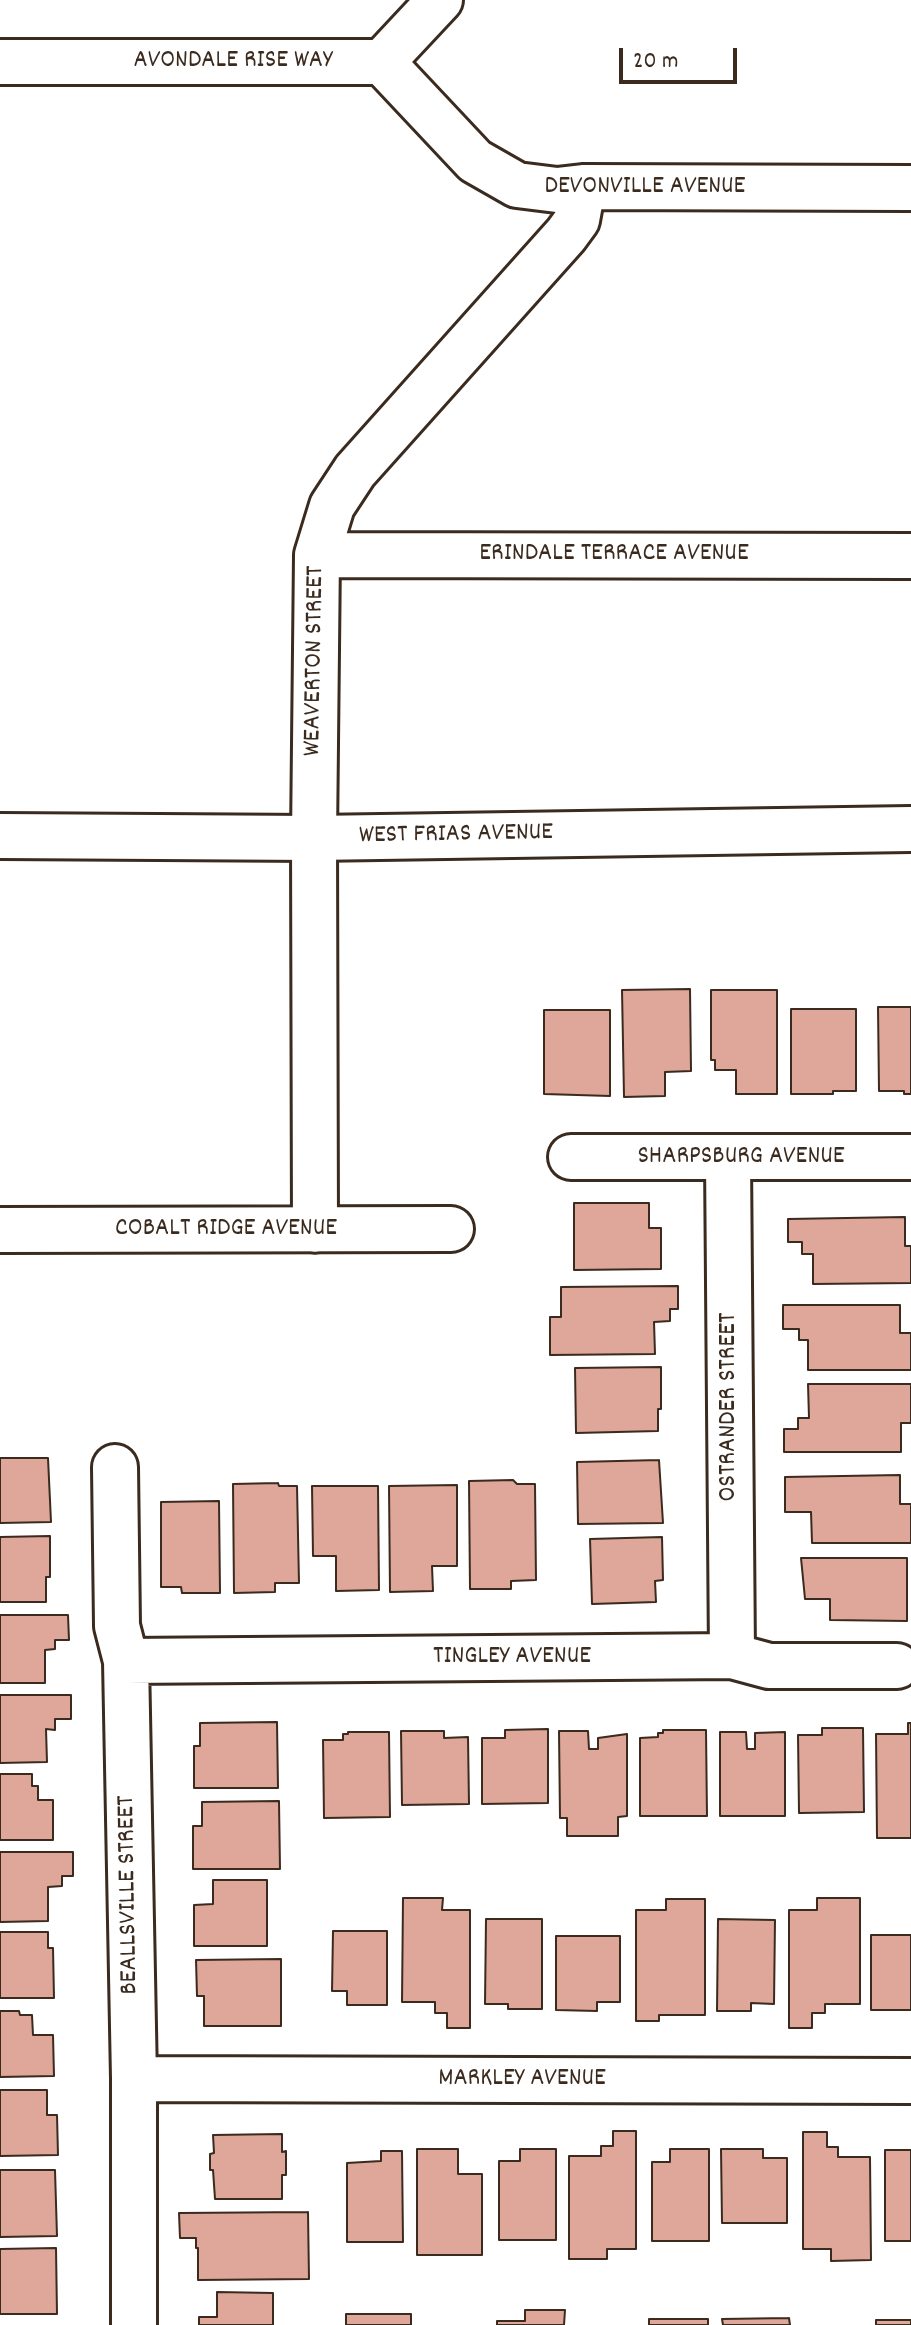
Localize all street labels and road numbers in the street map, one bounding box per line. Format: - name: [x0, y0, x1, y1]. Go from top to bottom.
- street label: AVONDALE RISE WAY: [133, 46, 333, 78]
- street label: DEVONVILLE AVENUE: [545, 172, 745, 204]
- street label: ERINDALE TERRACE AVENUE: [479, 539, 749, 571]
- street label: WEAVERTON STREET: [299, 565, 333, 757]
- street label: WEST FRIAS AVENUE: [359, 819, 553, 853]
- street label: SHARPSBURG AVENUE: [637, 1142, 845, 1174]
- street label: COBALT RIDGE AVENUE: [115, 1214, 337, 1246]
- street label: OSTRANDER STREET: [714, 1313, 746, 1501]
- street label: TINGLEY AVENUE: [433, 1642, 591, 1674]
- street label: BEALLSVILLE STREET: [113, 1795, 147, 1995]
- street label: MARKLEY AVENUE: [438, 2064, 606, 2096]

